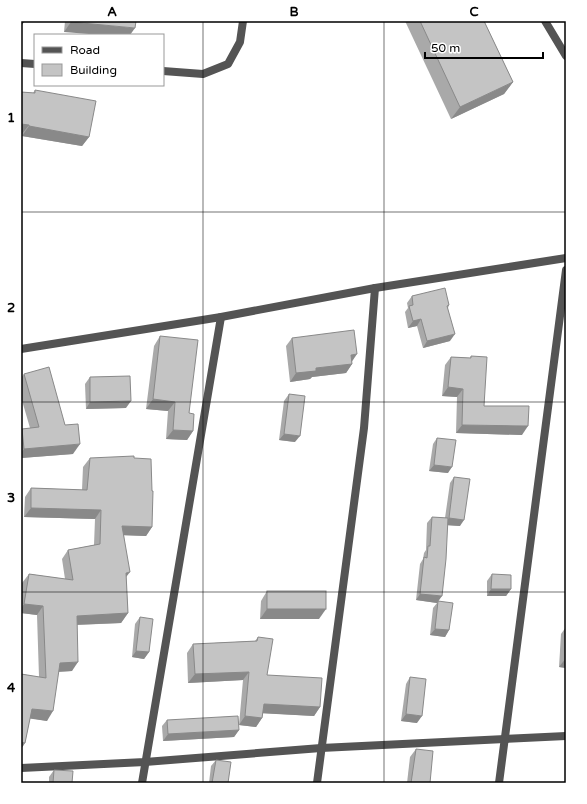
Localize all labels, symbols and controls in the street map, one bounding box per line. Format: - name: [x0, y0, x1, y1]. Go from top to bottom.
- text: A: [107, 4, 117, 20]
- text: B: [289, 4, 299, 20]
- text: C: [469, 4, 479, 20]
- legend: [34, 34, 164, 86]
- scale bar: [425, 34, 543, 60]
- text: 50 m: [431, 41, 460, 55]
- text: Road: [70, 43, 100, 57]
- text: Building: [70, 63, 117, 77]
- text: 1: [7, 110, 15, 126]
- text: 2: [7, 300, 15, 316]
- text: 3: [7, 490, 15, 506]
- text: 4: [7, 680, 16, 696]

